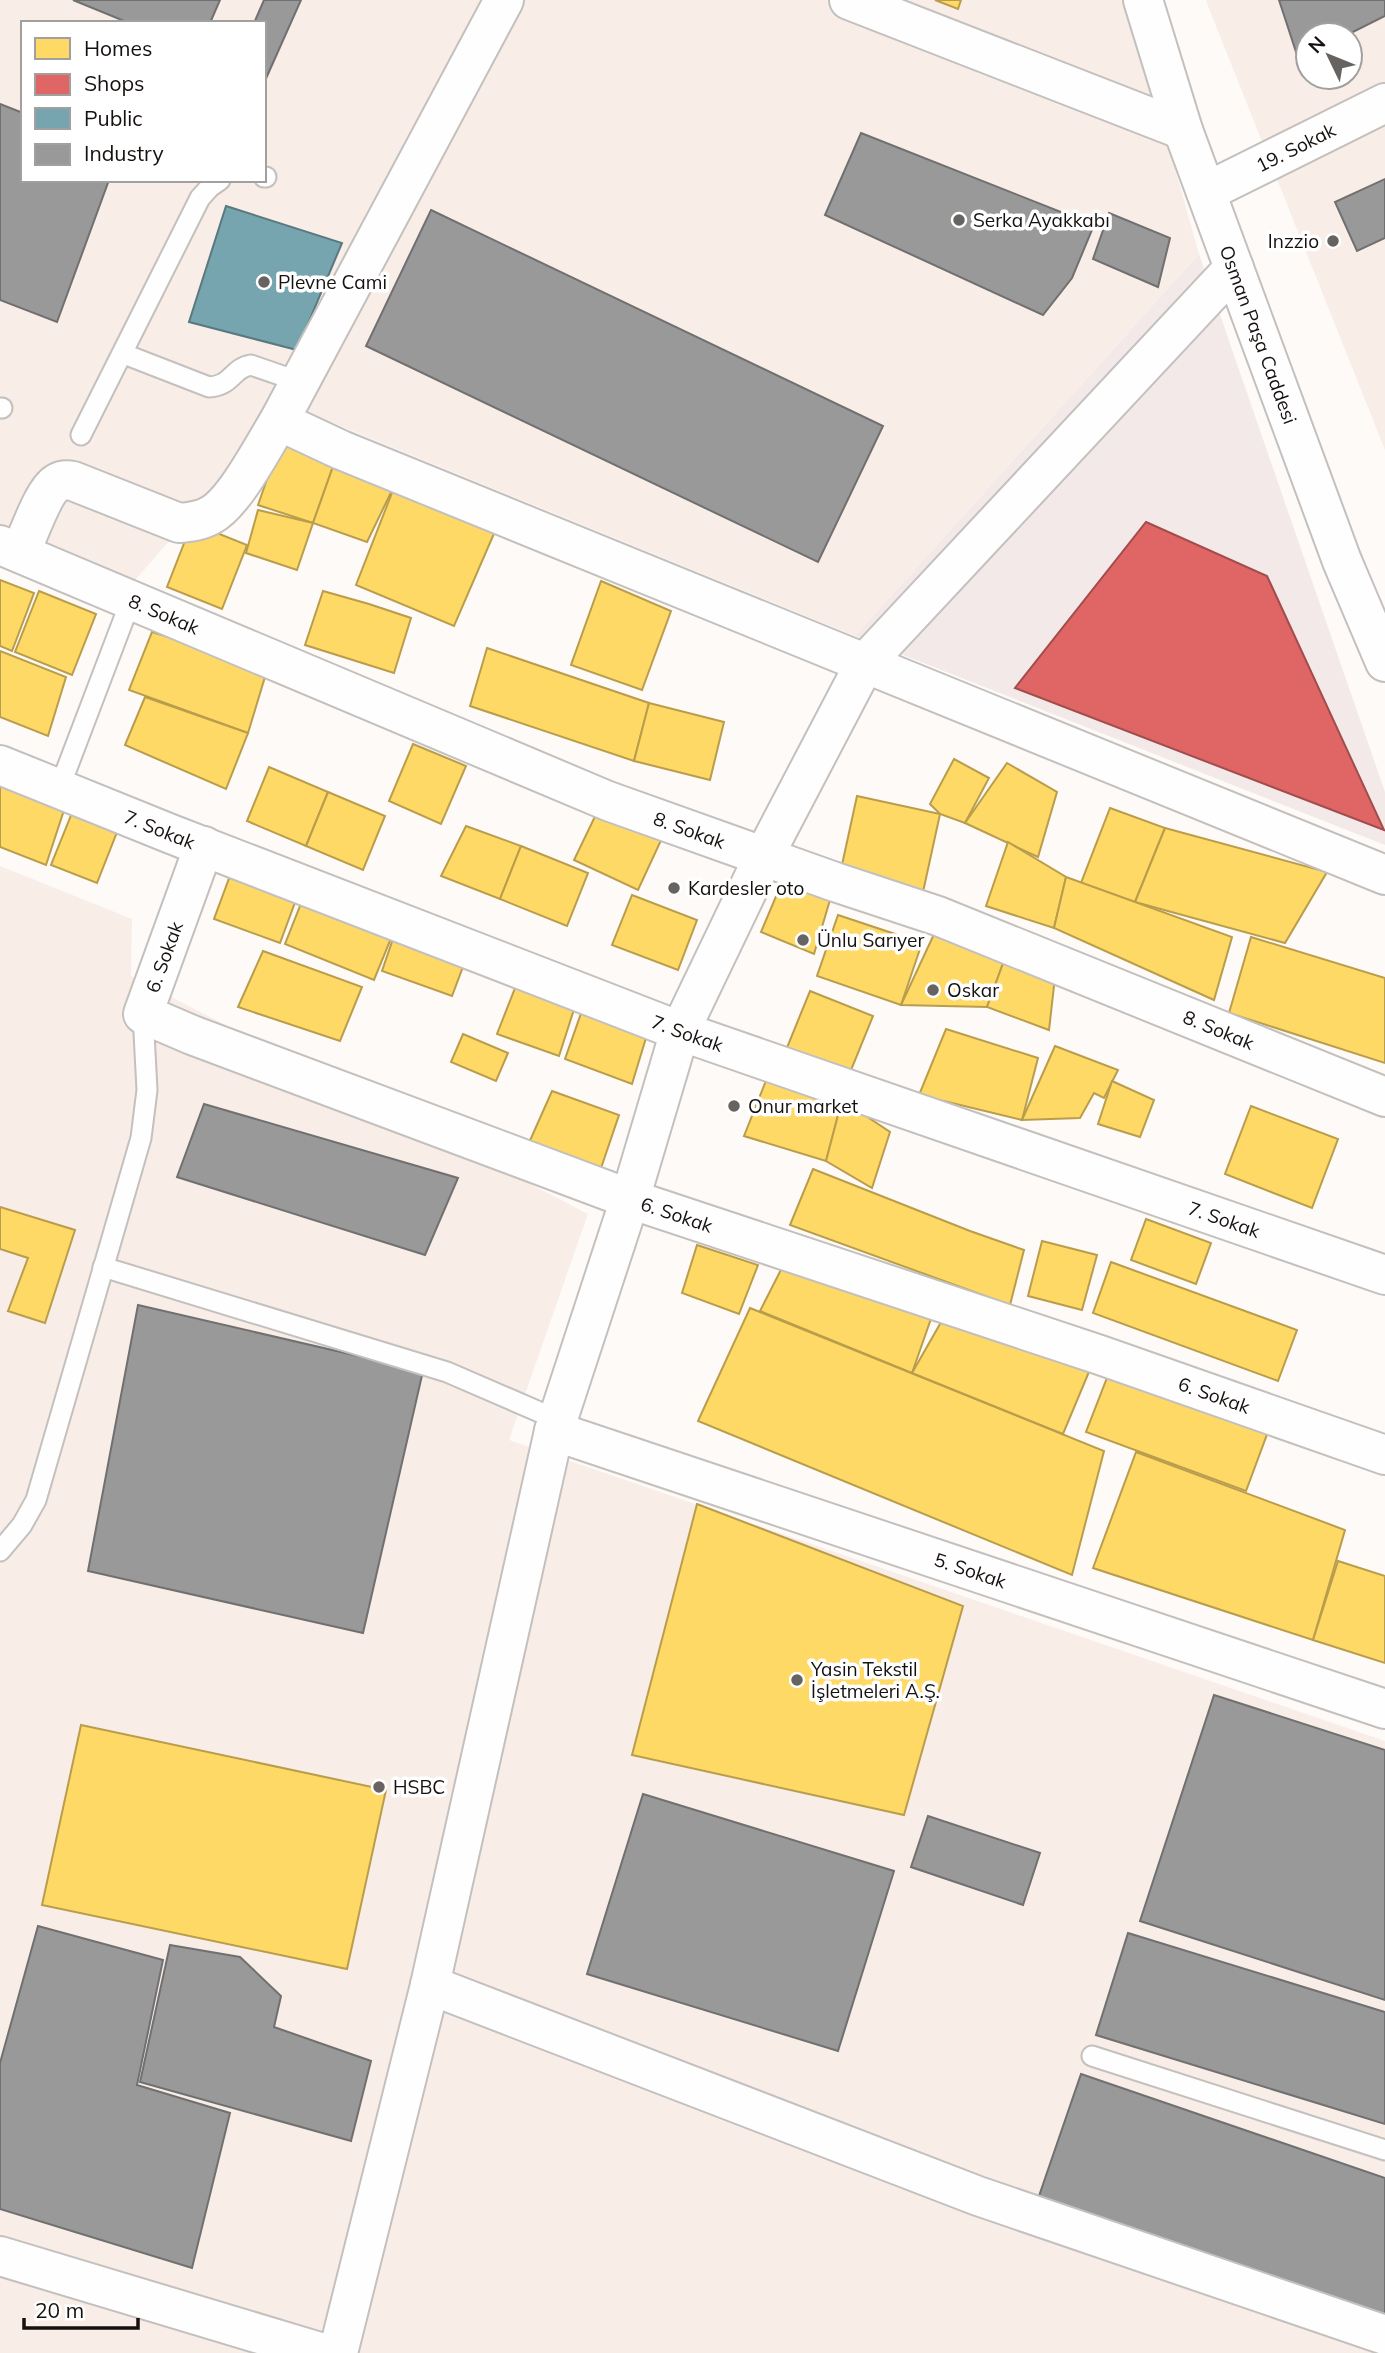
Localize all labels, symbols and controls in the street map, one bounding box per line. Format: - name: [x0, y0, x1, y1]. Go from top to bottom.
- legend: [21, 21, 266, 182]
- north arrow: [1294, 21, 1364, 91]
- text: N: [1303, 31, 1330, 58]
- text: Homes: [84, 35, 152, 61]
- text: Shops: [84, 70, 144, 96]
- text: Public: [84, 105, 143, 131]
- street label: 19. Sokak: [1252, 118, 1339, 177]
- text: Industry: [84, 140, 164, 166]
- place label: Serka Ayakkabı: [973, 208, 1110, 232]
- marker: Serka Ayakkabı: [951, 212, 967, 228]
- place label: Inzzio: [1268, 229, 1319, 253]
- marker: Inzzio: [1325, 233, 1341, 249]
- street label: Osman Paşa Caddesi: [1215, 242, 1302, 427]
- place label: Plevne Cami: [278, 270, 387, 294]
- marker: Plevne Cami: [256, 274, 272, 290]
- street label: 8. Sokak: [125, 589, 203, 640]
- street label: 7. Sokak: [121, 804, 199, 854]
- street label: 8. Sokak: [650, 806, 729, 854]
- place label: Kardesler oto: [688, 876, 804, 900]
- marker: Kardesler oto: [666, 880, 682, 896]
- street label: 6. Sokak: [140, 918, 188, 996]
- place label: Ünlu Sarıyer: [817, 928, 924, 952]
- marker: Ünlu Sarıyer: [795, 932, 811, 948]
- place label: Oskar: [947, 978, 999, 1002]
- marker: Oskar: [925, 982, 941, 998]
- street label: 8. Sokak: [1180, 1005, 1258, 1055]
- street label: 7. Sokak: [648, 1009, 727, 1057]
- place label: Onur market: [748, 1094, 858, 1118]
- marker: Onur market: [726, 1098, 742, 1114]
- street label: 6. Sokak: [638, 1191, 716, 1238]
- street label: 7. Sokak: [1185, 1196, 1263, 1243]
- street label: 6. Sokak: [1175, 1371, 1253, 1419]
- street label: 5. Sokak: [931, 1547, 1010, 1594]
- place label: Yasin Tekstil İşletmeleri A.Ş.: [810, 1657, 940, 1703]
- marker: Yasin Tekstil İşletmeleri A.Ş.: [789, 1672, 805, 1688]
- place label: HSBC: [393, 1775, 445, 1799]
- marker: HSBC: [371, 1779, 387, 1795]
- scale bar: [24, 2286, 138, 2330]
- text: 20 m: [35, 2297, 84, 2323]

